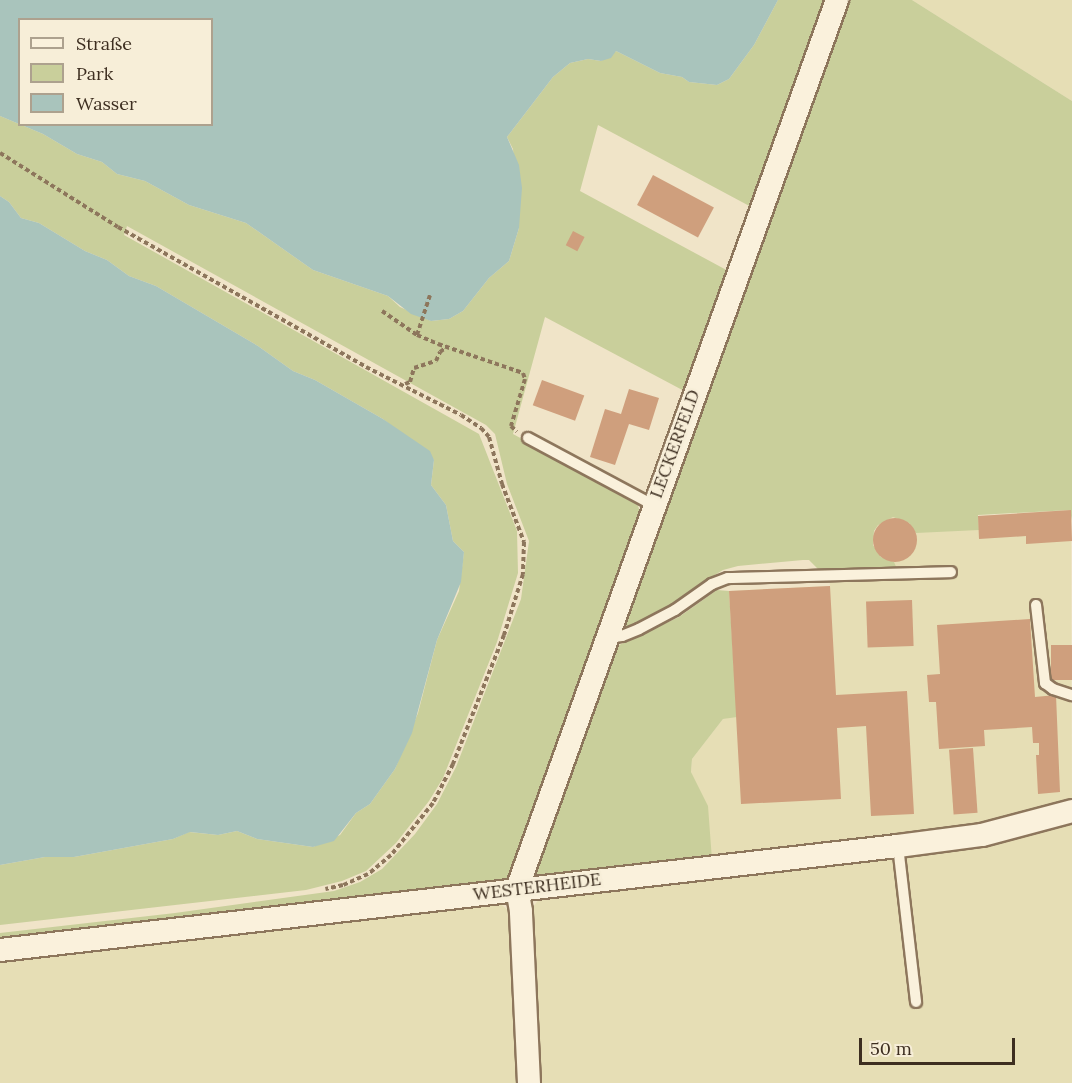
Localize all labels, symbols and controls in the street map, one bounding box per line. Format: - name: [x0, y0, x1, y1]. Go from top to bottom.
- legend: [18, 18, 213, 126]
- text: Straße: [76, 32, 132, 55]
- text: Park: [76, 62, 113, 85]
- text: Wasser: [76, 92, 137, 115]
- street label: LECKERFELD: [645, 387, 705, 501]
- street label: WESTERHEIDE: [472, 868, 602, 906]
- scale bar: [862, 1026, 1018, 1064]
- text: 50 m: [870, 1037, 912, 1060]

